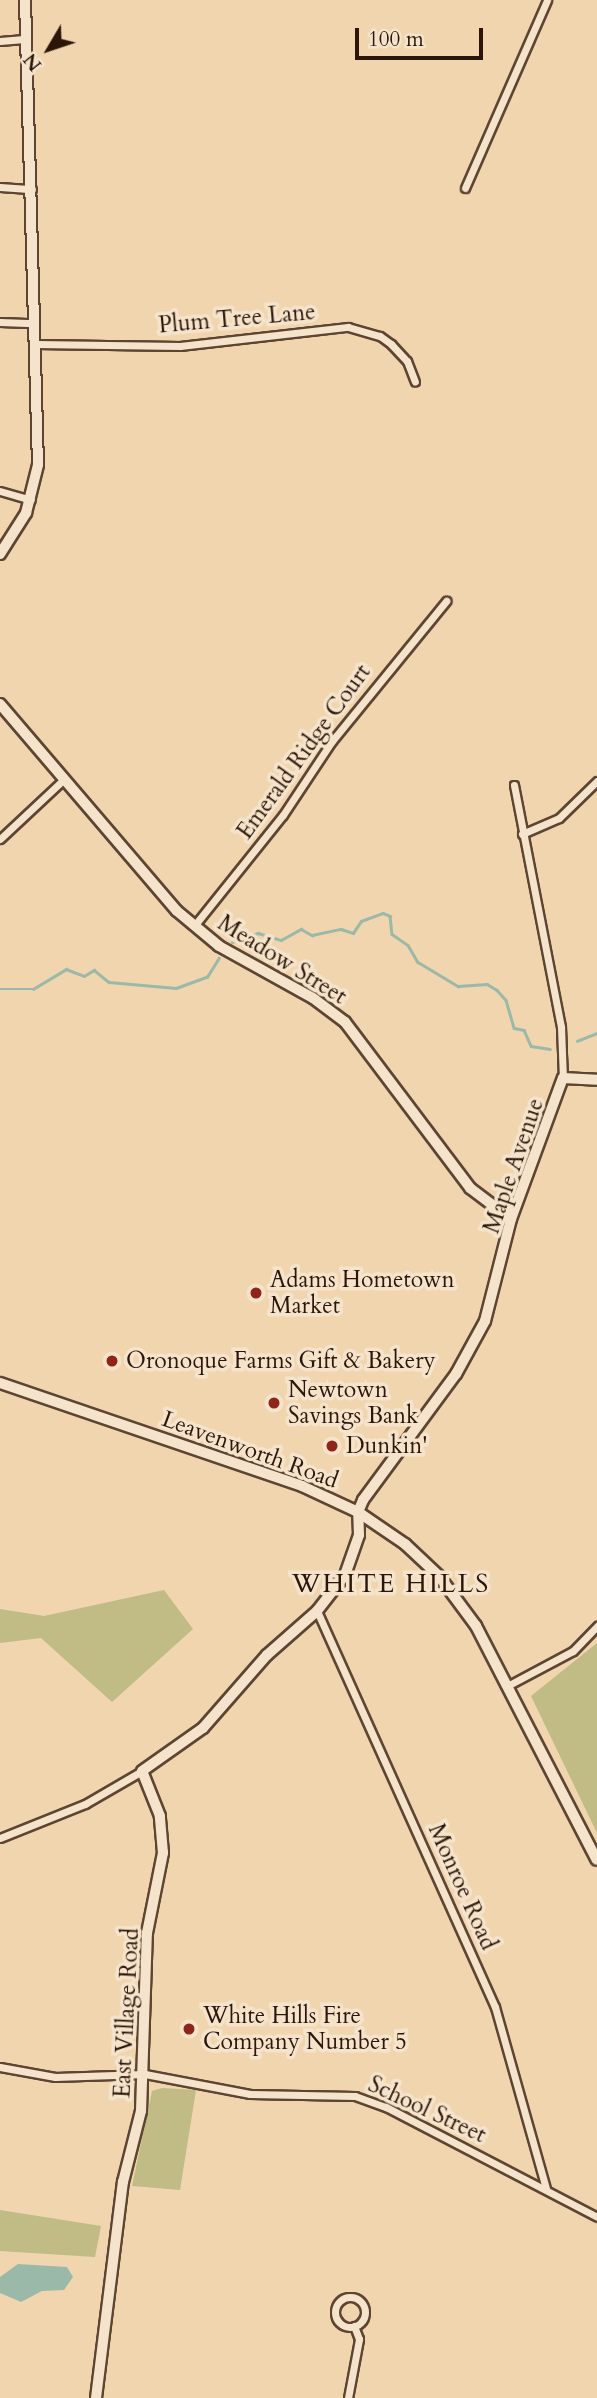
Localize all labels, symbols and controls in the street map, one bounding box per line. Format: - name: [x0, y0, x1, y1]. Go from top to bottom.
- north arrow: [14, 14, 84, 84]
- scale bar: [359, 14, 487, 58]
- text: 100 m: [368, 25, 424, 54]
- text: N: [17, 48, 48, 77]
- street label: Plum Tree Lane: [157, 298, 317, 340]
- street label: Emerald Ridge Court: [231, 659, 377, 845]
- street label: Meadow Street: [212, 909, 352, 1011]
- street label: Maple Avenue: [478, 1095, 550, 1237]
- place label: Adams Hometown Market: [270, 1266, 455, 1320]
- marker: Adams Hometown Market: [248, 1285, 264, 1301]
- place label: Oronoque Farms Gift & Bakery: [126, 1347, 436, 1375]
- marker: Oronoque Farms Gift & Bakery: [104, 1353, 120, 1369]
- place label: Newtown Savings Bank: [288, 1376, 418, 1430]
- marker: Newtown Savings Bank: [266, 1395, 282, 1411]
- street label: Leavenworth Road: [158, 1405, 342, 1495]
- place label: Dunkin': [346, 1432, 427, 1460]
- marker: Dunkin': [324, 1438, 340, 1454]
- district label: WHITE HILLS: [293, 1568, 489, 1600]
- street label: Monroe Road: [422, 1820, 502, 1954]
- street label: East Village Road: [109, 1927, 145, 2099]
- place label: White Hills Fire Company Number 5: [203, 2002, 407, 2056]
- marker: White Hills Fire Company Number 5: [181, 2021, 197, 2037]
- street label: School Street: [364, 2071, 490, 2149]

